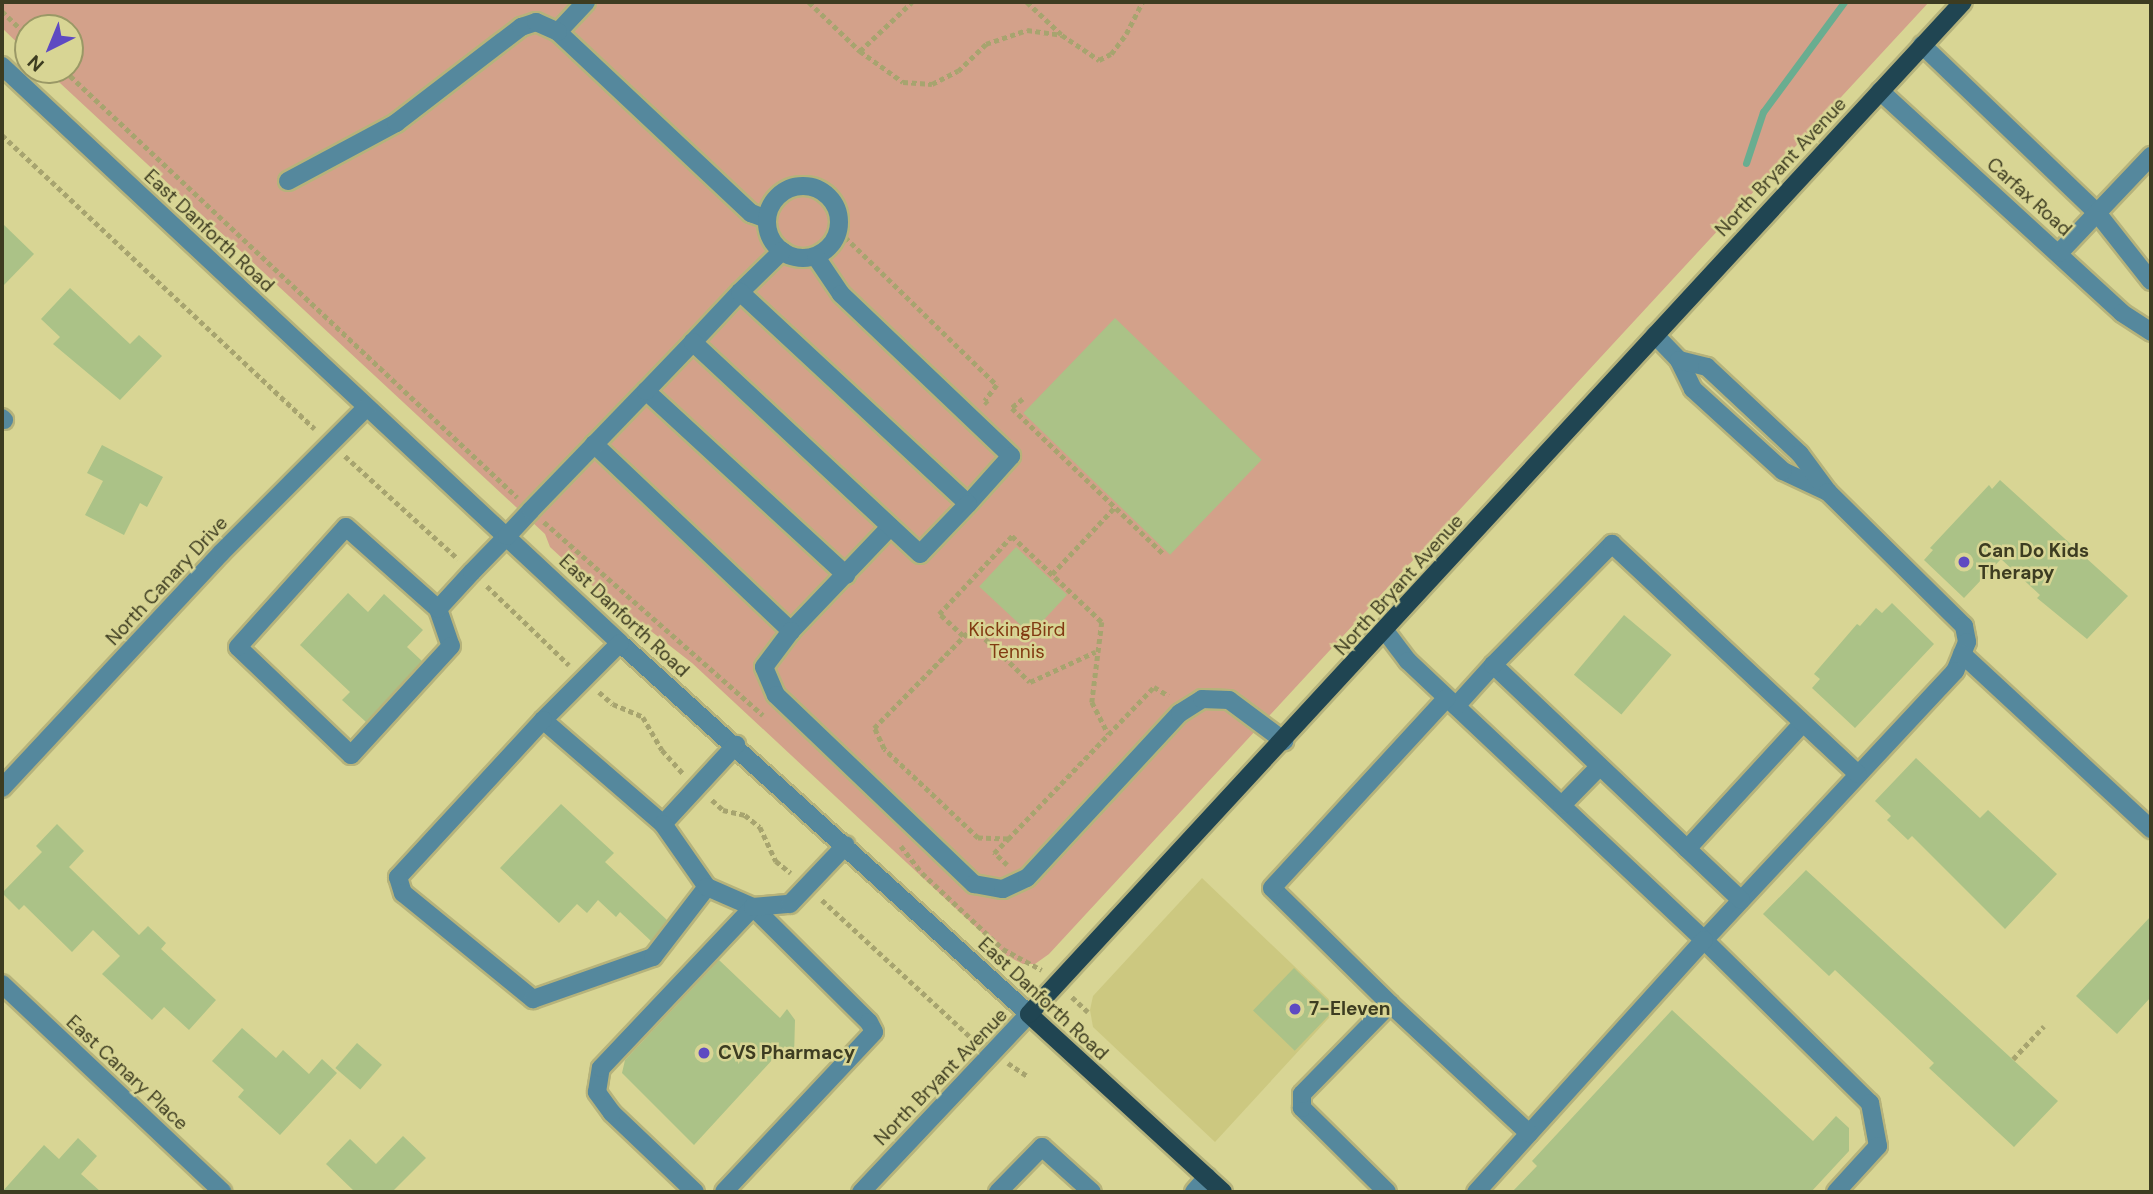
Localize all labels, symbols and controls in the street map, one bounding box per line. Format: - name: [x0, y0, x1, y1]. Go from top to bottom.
- north arrow: [14, 14, 84, 84]
- text: N: [22, 49, 49, 77]
- street label: North Bryant Avenue: [1711, 93, 1851, 241]
- street label: Carfax Road: [1982, 153, 2076, 241]
- street label: East Danforth Road: [139, 165, 279, 297]
- street label: North Bryant Avenue: [1330, 510, 1468, 660]
- street label: North Canary Drive: [101, 512, 233, 650]
- place label: Can Do Kids Therapy: [1978, 540, 2089, 584]
- street label: East Danforth Road: [554, 550, 694, 682]
- marker: Can Do Kids Therapy: [1956, 554, 1972, 570]
- park label: KickingBird Tennis: [969, 619, 1065, 663]
- street label: East Danforth Road: [973, 933, 1113, 1065]
- place label: 7-Eleven: [1309, 998, 1391, 1020]
- marker: 7-Eleven: [1287, 1001, 1303, 1017]
- street label: North Bryant Avenue: [870, 1004, 1012, 1150]
- street label: East Canary Place: [62, 1011, 192, 1135]
- place label: CVS Pharmacy: [718, 1042, 855, 1064]
- marker: CVS Pharmacy: [696, 1045, 712, 1061]

